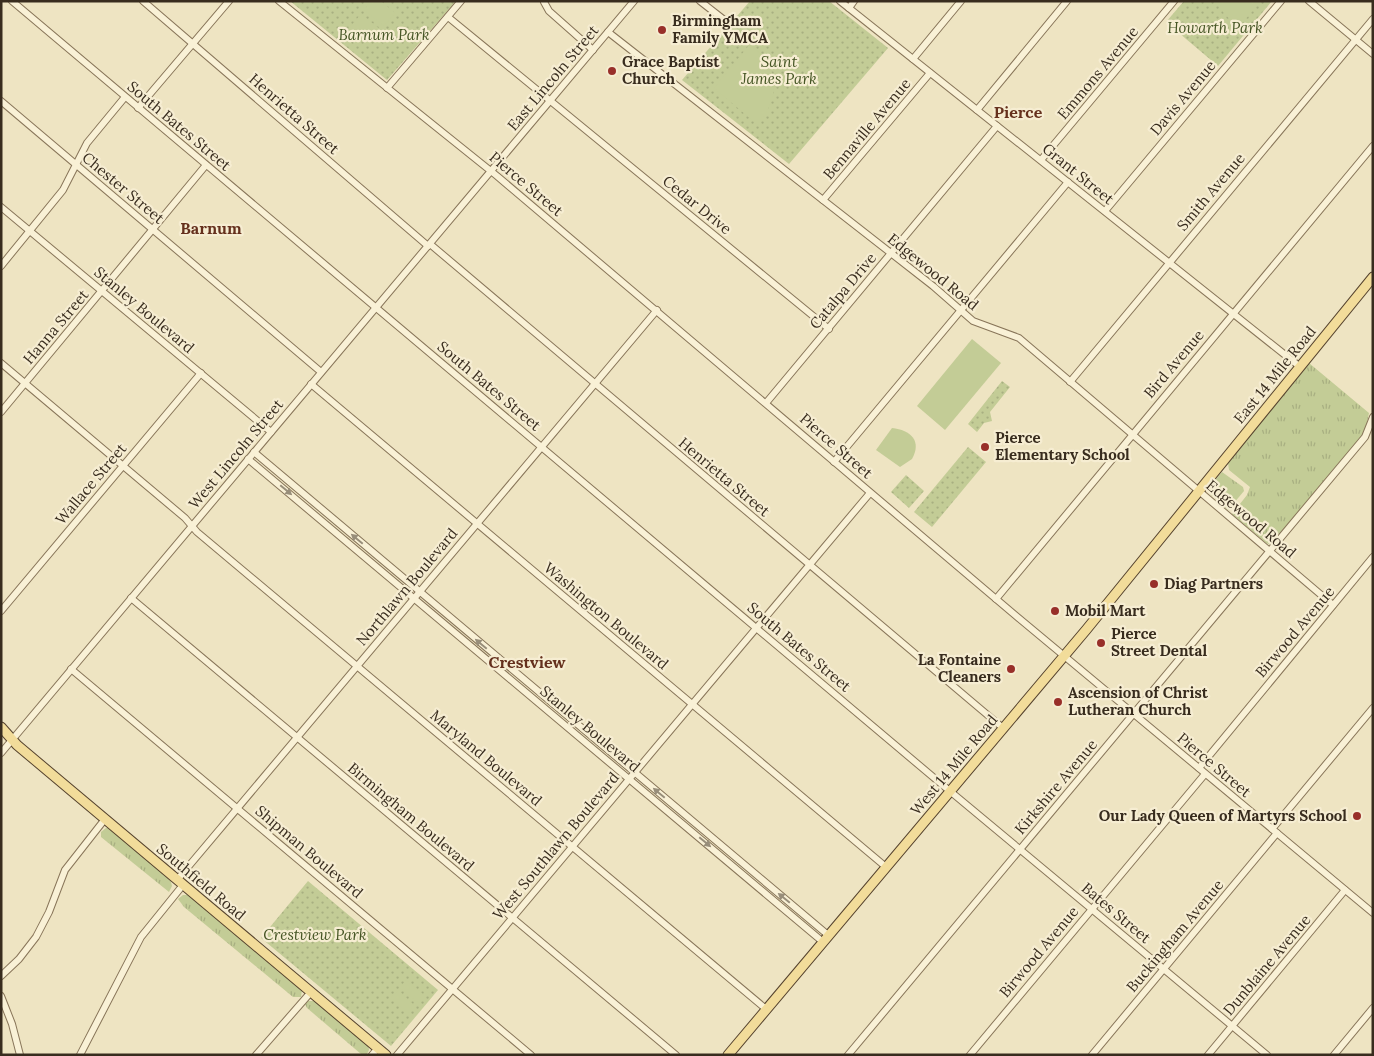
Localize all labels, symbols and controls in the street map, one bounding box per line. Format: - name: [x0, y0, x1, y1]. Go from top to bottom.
- place label: Birmingham Family YMCA: [672, 11, 768, 47]
- park label: Howarth Park: [1167, 18, 1263, 37]
- street label: East Lincoln Street: [503, 21, 602, 134]
- street label: Emmons Avenue: [1053, 22, 1142, 123]
- marker: Birmingham Family YMCA: [656, 24, 668, 36]
- park label: Barnum Park: [339, 25, 430, 44]
- place label: Grace Baptist Church: [622, 52, 720, 88]
- park label: Saint James Park: [740, 52, 817, 88]
- street label: Davis Avenue: [1146, 56, 1220, 139]
- marker: Grace Baptist Church: [606, 65, 618, 77]
- street label: Henrietta Street: [245, 69, 343, 158]
- street label: Bennaville Avenue: [819, 74, 914, 183]
- street label: South Bates Street: [124, 77, 235, 175]
- district label: Pierce: [994, 102, 1043, 122]
- street label: Grant Street: [1039, 139, 1118, 208]
- street label: Pierce Street: [486, 147, 567, 220]
- street label: Chester Street: [78, 148, 168, 228]
- street label: Smith Avenue: [1173, 149, 1249, 235]
- street label: Cedar Drive: [659, 171, 736, 238]
- district label: Barnum: [180, 218, 242, 238]
- street label: Edgewood Road: [884, 229, 983, 314]
- street label: Catalpa Drive: [805, 249, 880, 333]
- street label: Stanley Boulevard: [90, 262, 198, 357]
- street label: Hanna Street: [19, 285, 93, 368]
- street label: East 14 Mile Road: [1229, 322, 1320, 427]
- street label: Bird Avenue: [1139, 326, 1208, 402]
- street label: South Bates Street: [434, 337, 545, 435]
- street label: West Lincoln Street: [184, 395, 287, 512]
- street label: Pierce Street: [796, 409, 877, 483]
- place label: Pierce Elementary School: [995, 428, 1130, 464]
- street label: Henrietta Street: [675, 433, 774, 520]
- street label: Wallace Street: [51, 439, 130, 528]
- marker: Pierce Elementary School: [979, 441, 991, 453]
- street label: Edgewood Road: [1202, 475, 1300, 562]
- one-way arrow: [279, 485, 292, 496]
- street label: Northlawn Boulevard: [352, 524, 461, 649]
- one-way arrow: [351, 534, 364, 545]
- street label: Washington Boulevard: [540, 558, 673, 673]
- place label: Diag Partners: [1164, 574, 1263, 593]
- marker: Diag Partners: [1148, 578, 1160, 590]
- street label: Birwood Avenue: [1251, 582, 1338, 681]
- street label: South Bates Street: [744, 598, 855, 696]
- place label: Mobil Mart: [1065, 601, 1146, 620]
- marker: Mobil Mart: [1049, 605, 1061, 617]
- place label: Pierce Street Dental: [1111, 624, 1207, 660]
- marker: Pierce Street Dental: [1095, 637, 1107, 649]
- one-way arrow: [475, 638, 488, 649]
- place label: La Fontaine Cleaners: [918, 650, 1001, 686]
- district label: Crestview: [489, 652, 565, 672]
- marker: La Fontaine Cleaners: [1005, 663, 1017, 675]
- street label: Stanley Boulevard: [536, 681, 644, 776]
- place label: Ascension of Christ Lutheran Church: [1068, 683, 1209, 719]
- marker: Ascension of Christ Lutheran Church: [1052, 696, 1064, 708]
- street label: Maryland Boulevard: [427, 705, 546, 810]
- street label: West 14 Mile Road: [906, 710, 1001, 819]
- street label: Pierce Street: [1174, 728, 1255, 801]
- street label: Kirkshire Avenue: [1010, 735, 1101, 838]
- street label: Birmingham Boulevard: [344, 758, 478, 875]
- street label: West Southlawn Boulevard: [488, 768, 623, 923]
- one-way arrow: [653, 788, 666, 799]
- street label: Shipman Boulevard: [252, 801, 367, 902]
- place label: Our Lady Queen of Martyrs School: [1099, 806, 1347, 825]
- marker: Our Lady Queen of Martyrs School: [1351, 810, 1363, 822]
- one-way arrow: [698, 837, 711, 848]
- street label: Southfield Road: [153, 839, 250, 924]
- street label: Buckingham Avenue: [1122, 875, 1227, 996]
- street label: Bates Street: [1078, 878, 1155, 947]
- one-way arrow: [778, 892, 791, 903]
- street label: Birwood Avenue: [995, 902, 1082, 1001]
- street label: Dunblaine Avenue: [1219, 910, 1314, 1019]
- park label: Crestview Park: [263, 925, 367, 944]

